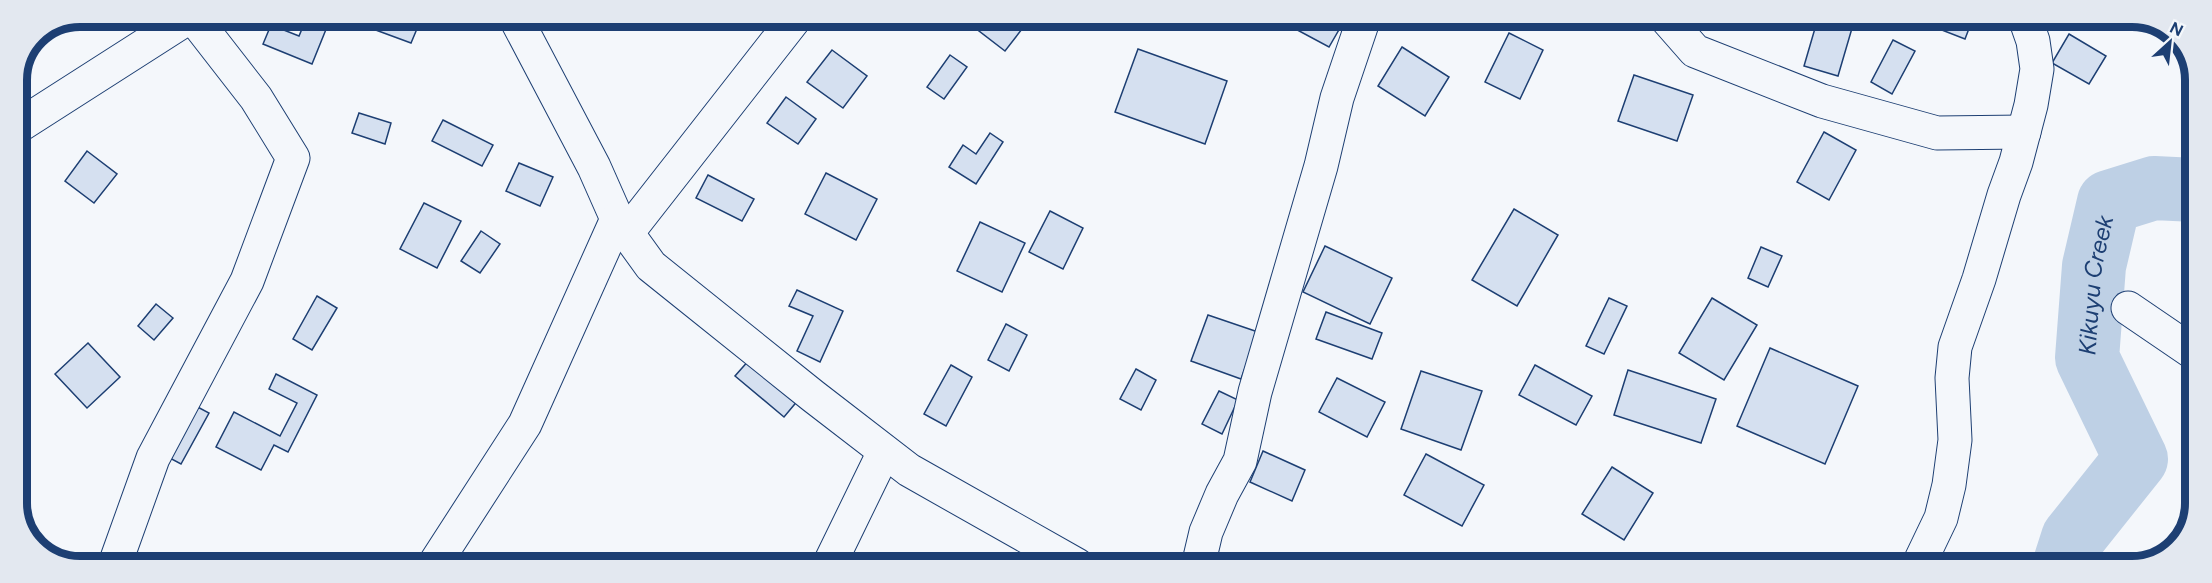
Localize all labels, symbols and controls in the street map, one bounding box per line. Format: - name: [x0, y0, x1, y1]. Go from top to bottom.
- north arrow: [2140, 12, 2200, 72]
- text: N: [2167, 18, 2186, 40]
- water label: Kikuyu Creek: [2072, 211, 2120, 356]

